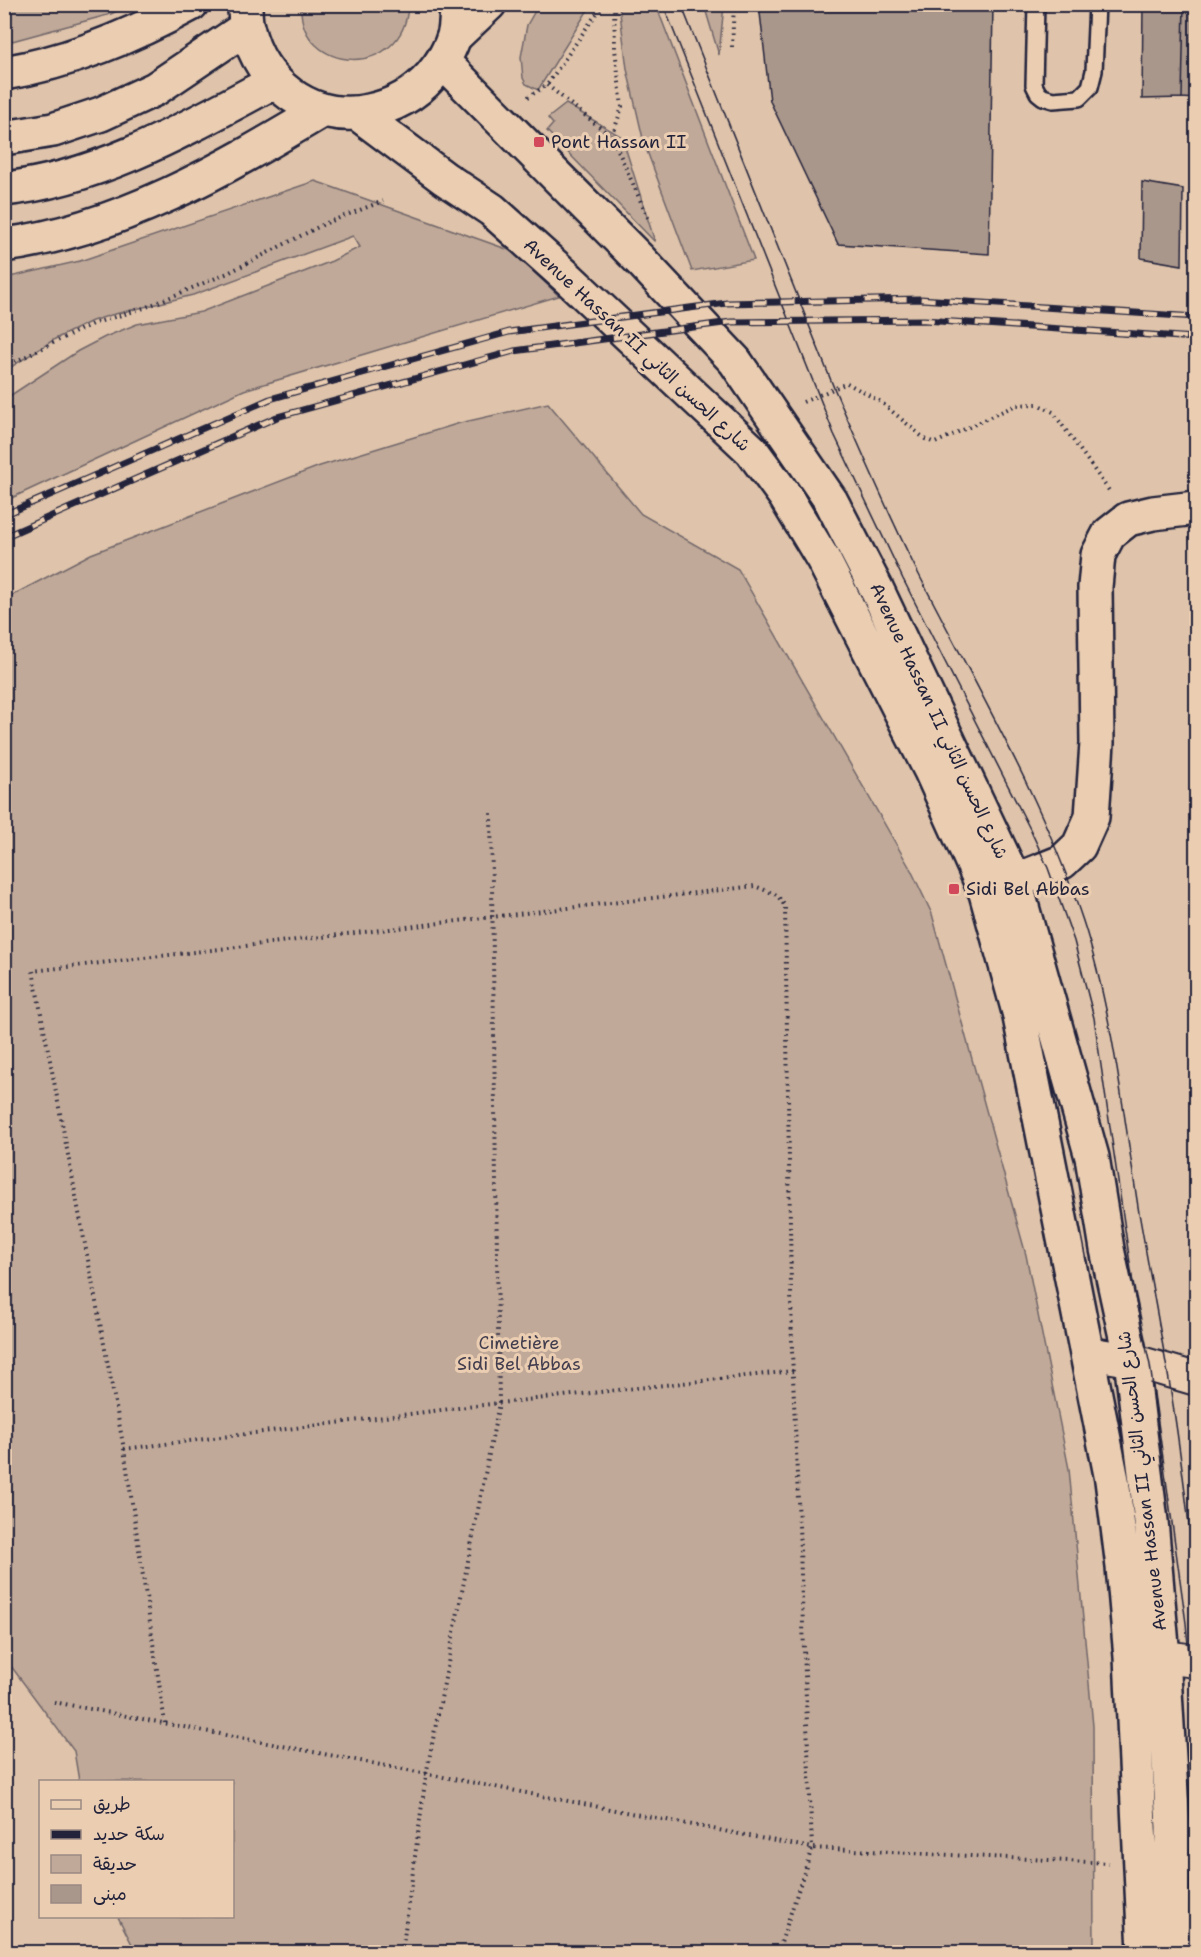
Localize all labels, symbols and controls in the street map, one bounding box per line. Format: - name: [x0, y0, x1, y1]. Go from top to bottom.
- place label: Pont Hassan II: [551, 130, 686, 154]
- marker: Pont Hassan II: [532, 135, 546, 149]
- street label: Avenue Hassan II شارع الحسن الثاني: [516, 233, 756, 460]
- street label: Avenue Hassan II شارع الحسن الثاني: [861, 579, 1014, 865]
- place label: Sidi Bel Abbas: [966, 877, 1090, 901]
- marker: Sidi Bel Abbas: [947, 882, 961, 896]
- street label: Avenue Hassan II شارع الحسن الثاني: [1112, 1329, 1176, 1632]
- park label: Cimetière Sidi Bel Abbas: [457, 1331, 581, 1376]
- legend: [39, 1780, 234, 1918]
- text: طريق: [93, 1792, 131, 1816]
- text: سكة حديد: [93, 1822, 165, 1846]
- text: حديقة: [93, 1852, 137, 1876]
- text: مبنى: [93, 1882, 127, 1906]

